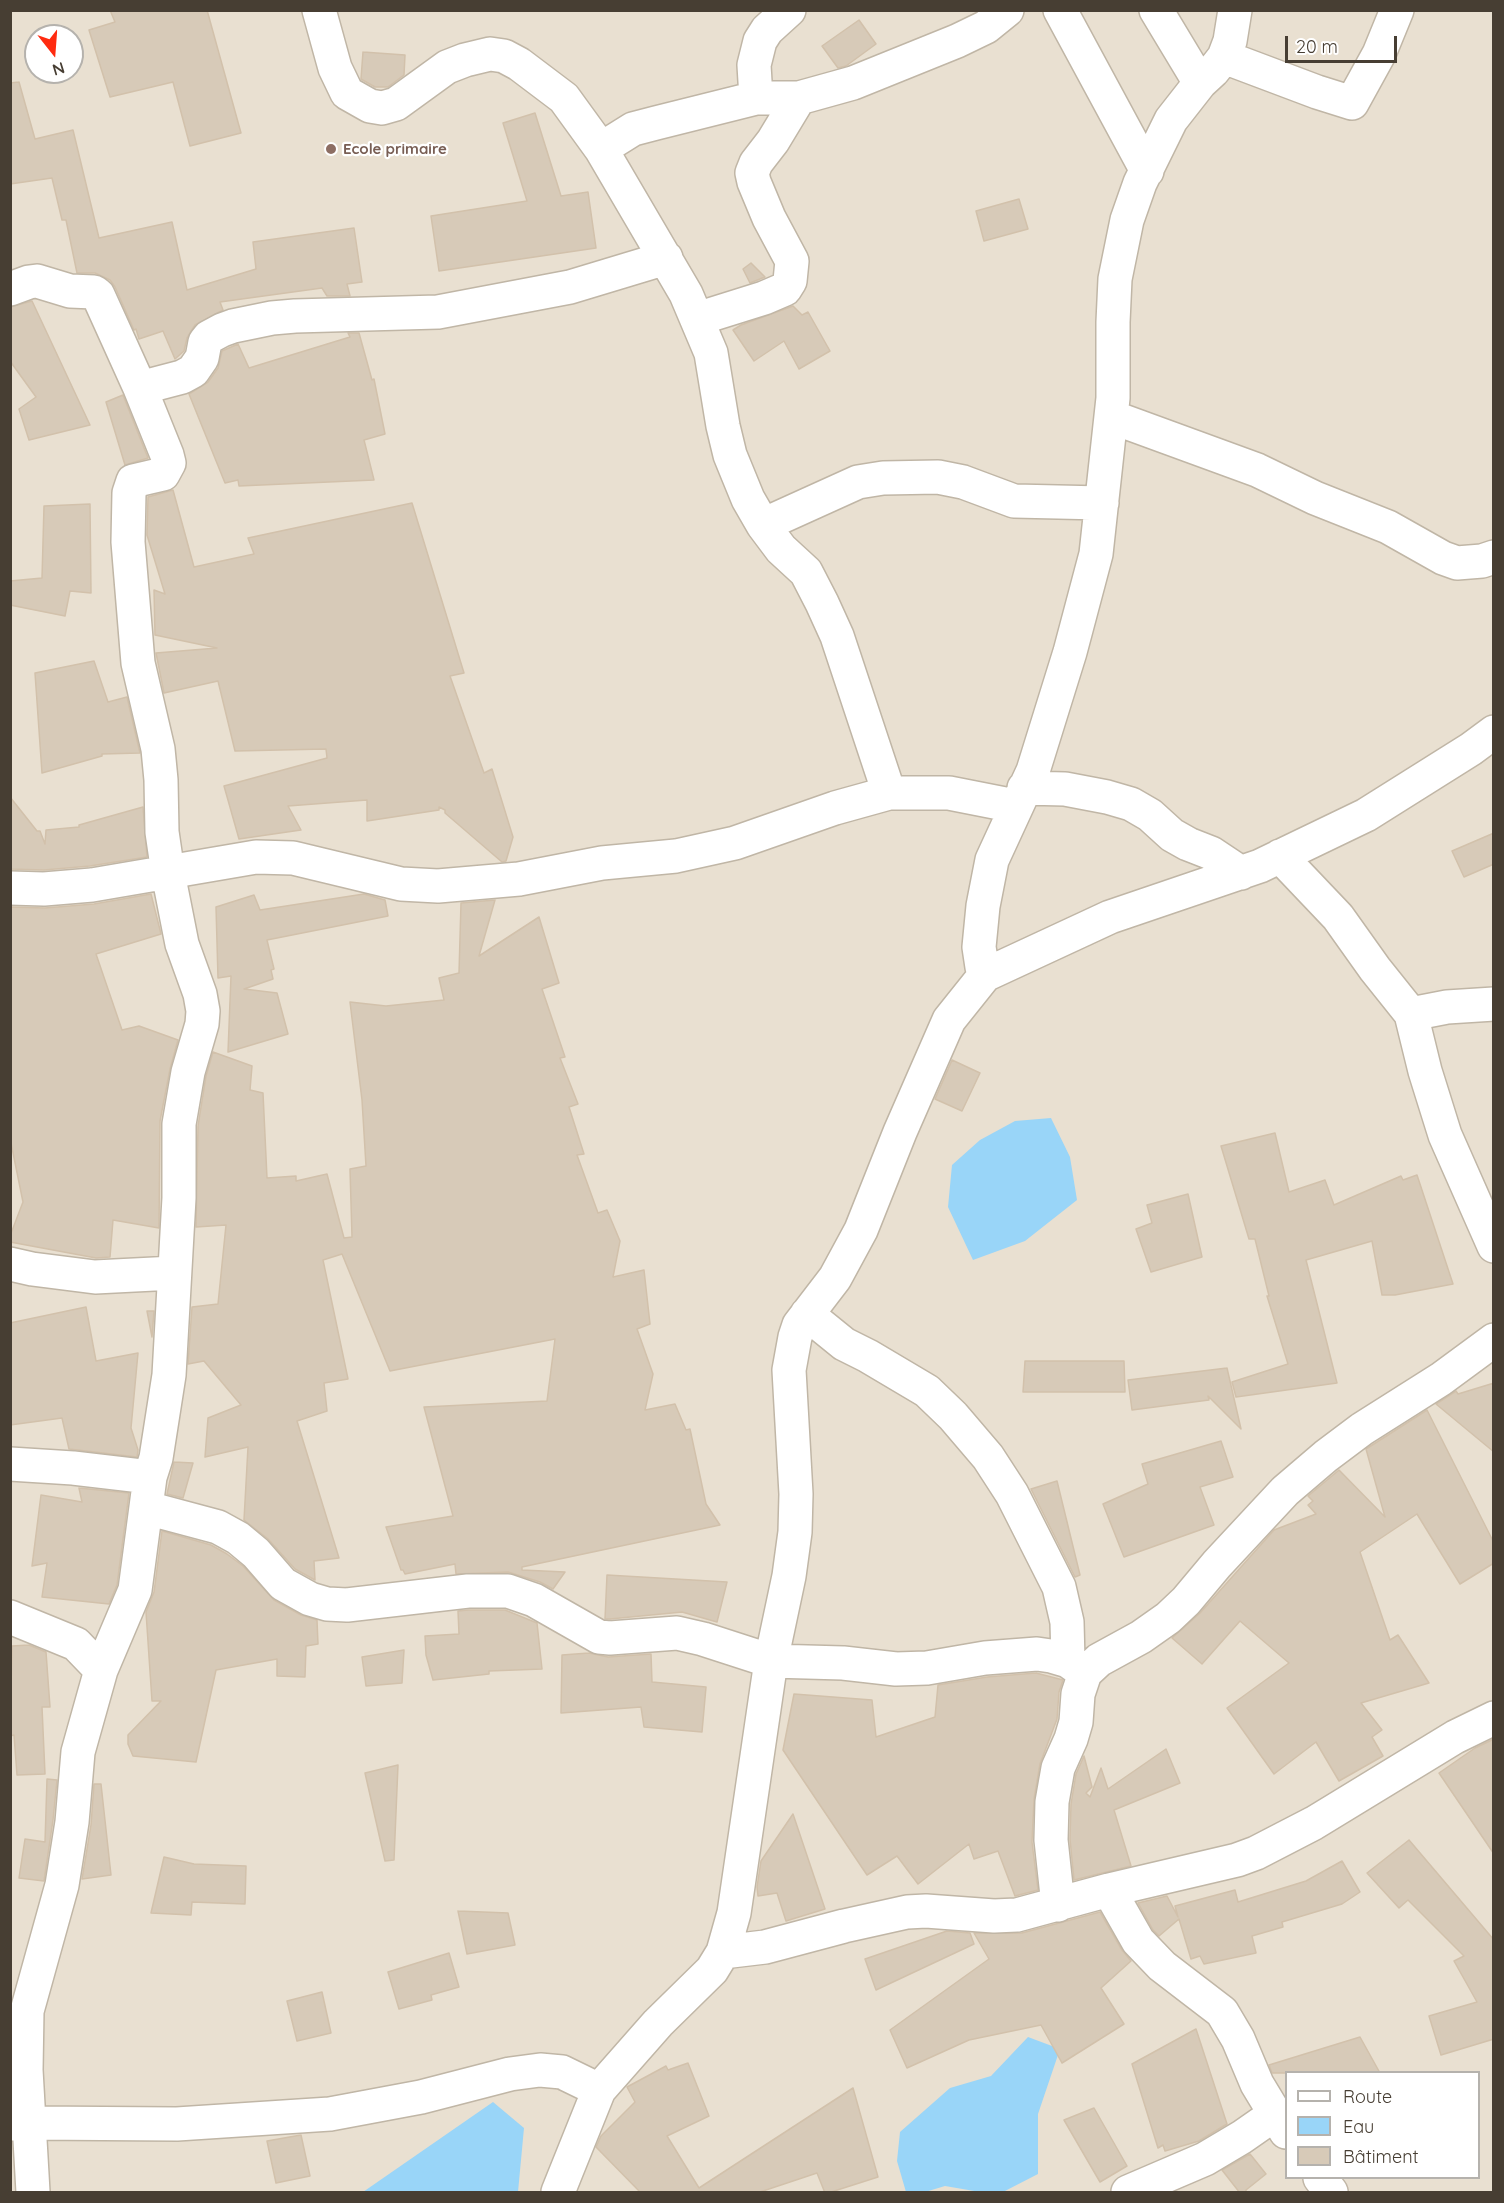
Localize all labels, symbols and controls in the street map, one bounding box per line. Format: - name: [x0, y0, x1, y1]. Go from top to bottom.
- north arrow: [24, 24, 84, 84]
- scale bar: [1288, 24, 1400, 62]
- text: 20 m: [1296, 35, 1338, 58]
- text: N: [50, 58, 67, 81]
- place label: Ecole primaire: [343, 140, 447, 158]
- marker: Ecole primaire: [324, 142, 338, 156]
- legend: [1285, 2071, 1480, 2179]
- text: Route: [1343, 2085, 1392, 2108]
- text: Eau: [1343, 2115, 1374, 2138]
- text: Bâtiment: [1343, 2145, 1419, 2168]

